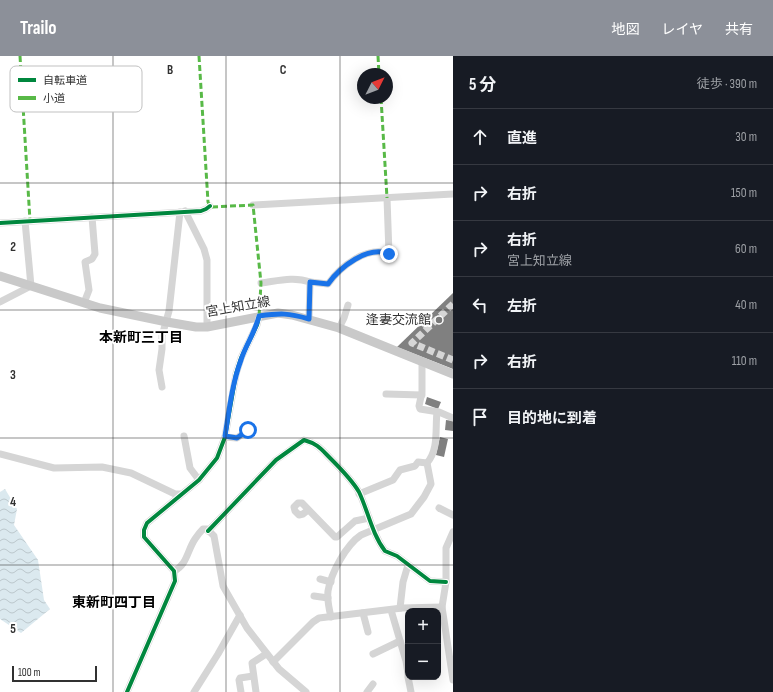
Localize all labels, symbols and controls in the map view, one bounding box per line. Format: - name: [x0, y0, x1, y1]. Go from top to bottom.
- text: Trailo: [20, 17, 57, 40]
- text: 地図: [611, 21, 639, 38]
- text: レイヤ: [661, 21, 703, 38]
- text: 共有: [725, 21, 753, 38]
- text: B: [167, 62, 173, 78]
- text: C: [280, 62, 287, 78]
- legend: [10, 66, 142, 112]
- north arrow: [357, 68, 393, 104]
- text: 自転車道: [43, 74, 87, 87]
- text: 5 分: [469, 75, 496, 95]
- text: 徒歩 · 390 m: [697, 76, 757, 92]
- text: 小道: [43, 92, 65, 105]
- icon: ahead: [469, 126, 491, 148]
- text: 直進: [507, 129, 537, 148]
- text: 30 m: [735, 129, 757, 145]
- icon: right: [469, 182, 491, 204]
- text: 右折: [507, 185, 537, 204]
- text: 150 m: [731, 185, 757, 201]
- text: 右折: [507, 231, 537, 250]
- icon: right: [469, 238, 491, 260]
- text: 2: [10, 239, 16, 255]
- text: 60 m: [735, 241, 757, 257]
- route end: [380, 245, 398, 263]
- text: 宮上知立線: [507, 253, 572, 269]
- street label: 宮上知立線: [205, 293, 271, 321]
- icon: left: [469, 294, 491, 316]
- text: 左折: [507, 297, 537, 316]
- text: 40 m: [735, 297, 757, 313]
- place label: 逢妻交流館: [366, 312, 431, 328]
- marker: 逢妻交流館: [434, 315, 444, 325]
- district label: 本新町三丁目: [99, 329, 183, 346]
- icon: right: [469, 350, 491, 372]
- text: 右折: [507, 353, 537, 372]
- text: 110 m: [732, 353, 757, 369]
- text: 3: [10, 367, 16, 383]
- icon: arrive: [469, 406, 491, 428]
- text: 目的地に到着: [507, 409, 597, 428]
- route start: [239, 421, 257, 439]
- text: 4: [10, 494, 16, 510]
- district label: 東新町四丁目: [72, 594, 156, 611]
- map controls: [405, 608, 441, 680]
- button: +: [405, 608, 441, 644]
- text: 5: [10, 621, 16, 637]
- button: −: [405, 644, 441, 680]
- scale bar: [12, 664, 97, 683]
- text: 100 m: [18, 666, 40, 679]

